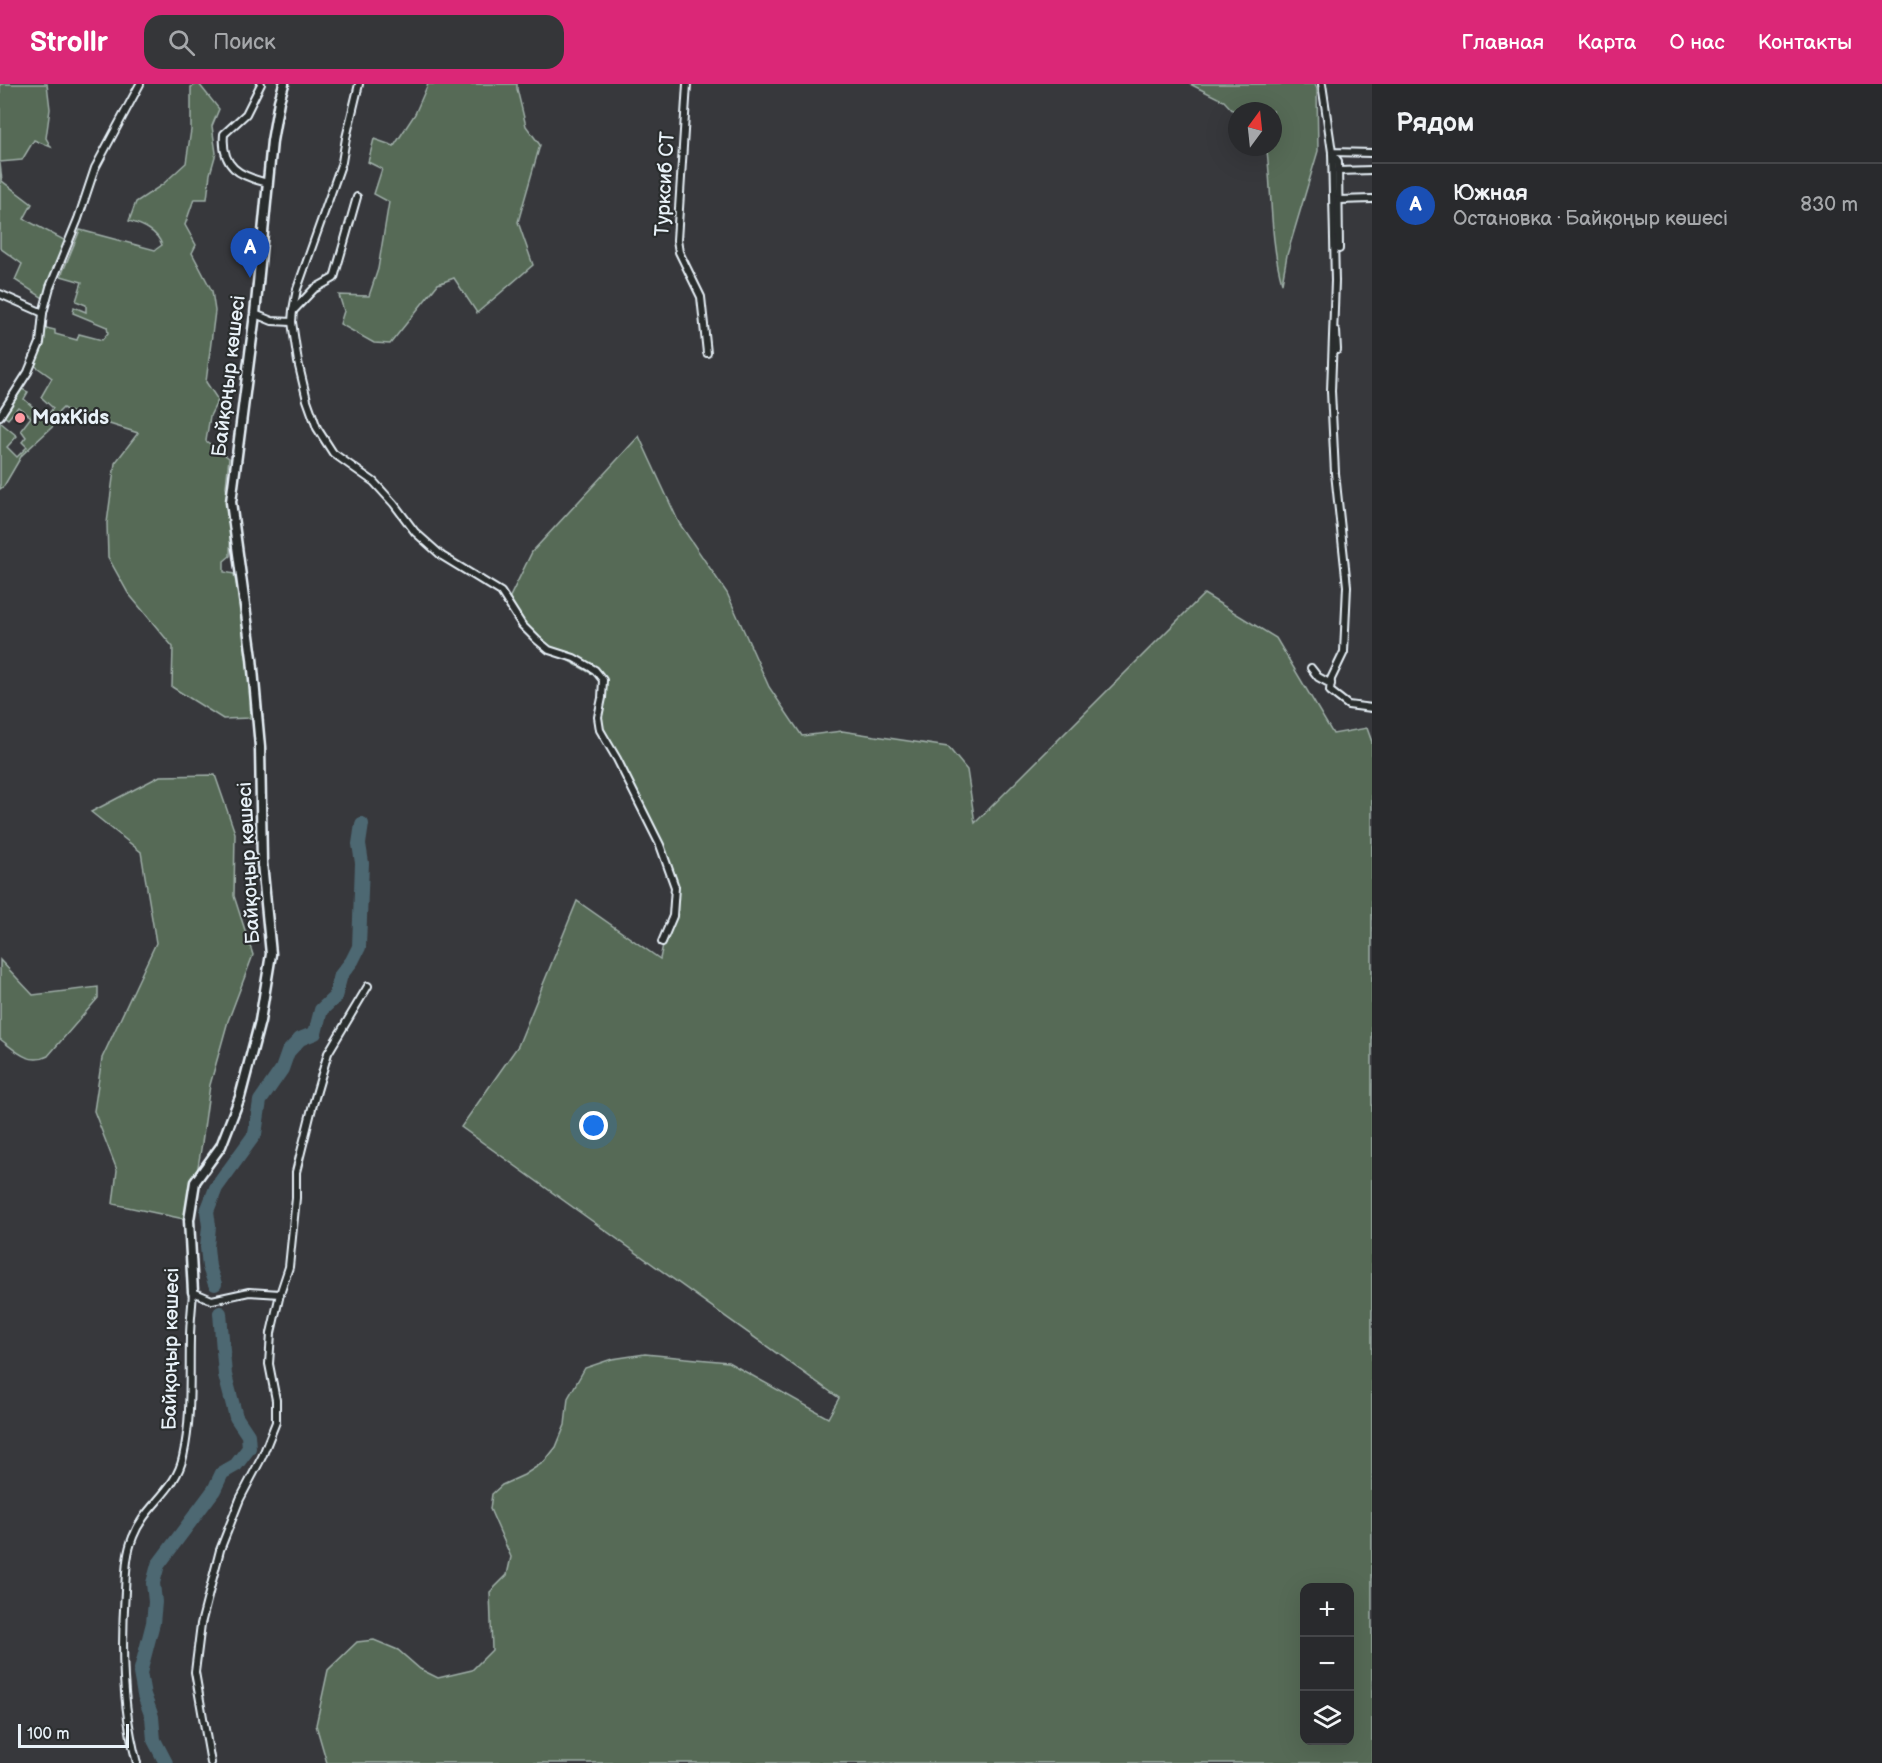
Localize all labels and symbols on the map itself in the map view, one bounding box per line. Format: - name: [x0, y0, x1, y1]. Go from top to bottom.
- north arrow: [1228, 102, 1282, 156]
- street label: Турксиб СТ: [650, 131, 680, 237]
- pin: A: [230, 228, 270, 278]
- street label: Байқоңыр көшесі: [207, 294, 251, 458]
- place label: MaxKids: [32, 406, 109, 430]
- marker: MaxKids: [13, 411, 27, 425]
- street label: Байқоңыр көшесі: [233, 781, 265, 945]
- your location: [579, 1111, 608, 1140]
- street label: Байқоңыр көшесі: [158, 1268, 184, 1430]
- scale bar: [18, 1721, 129, 1748]

